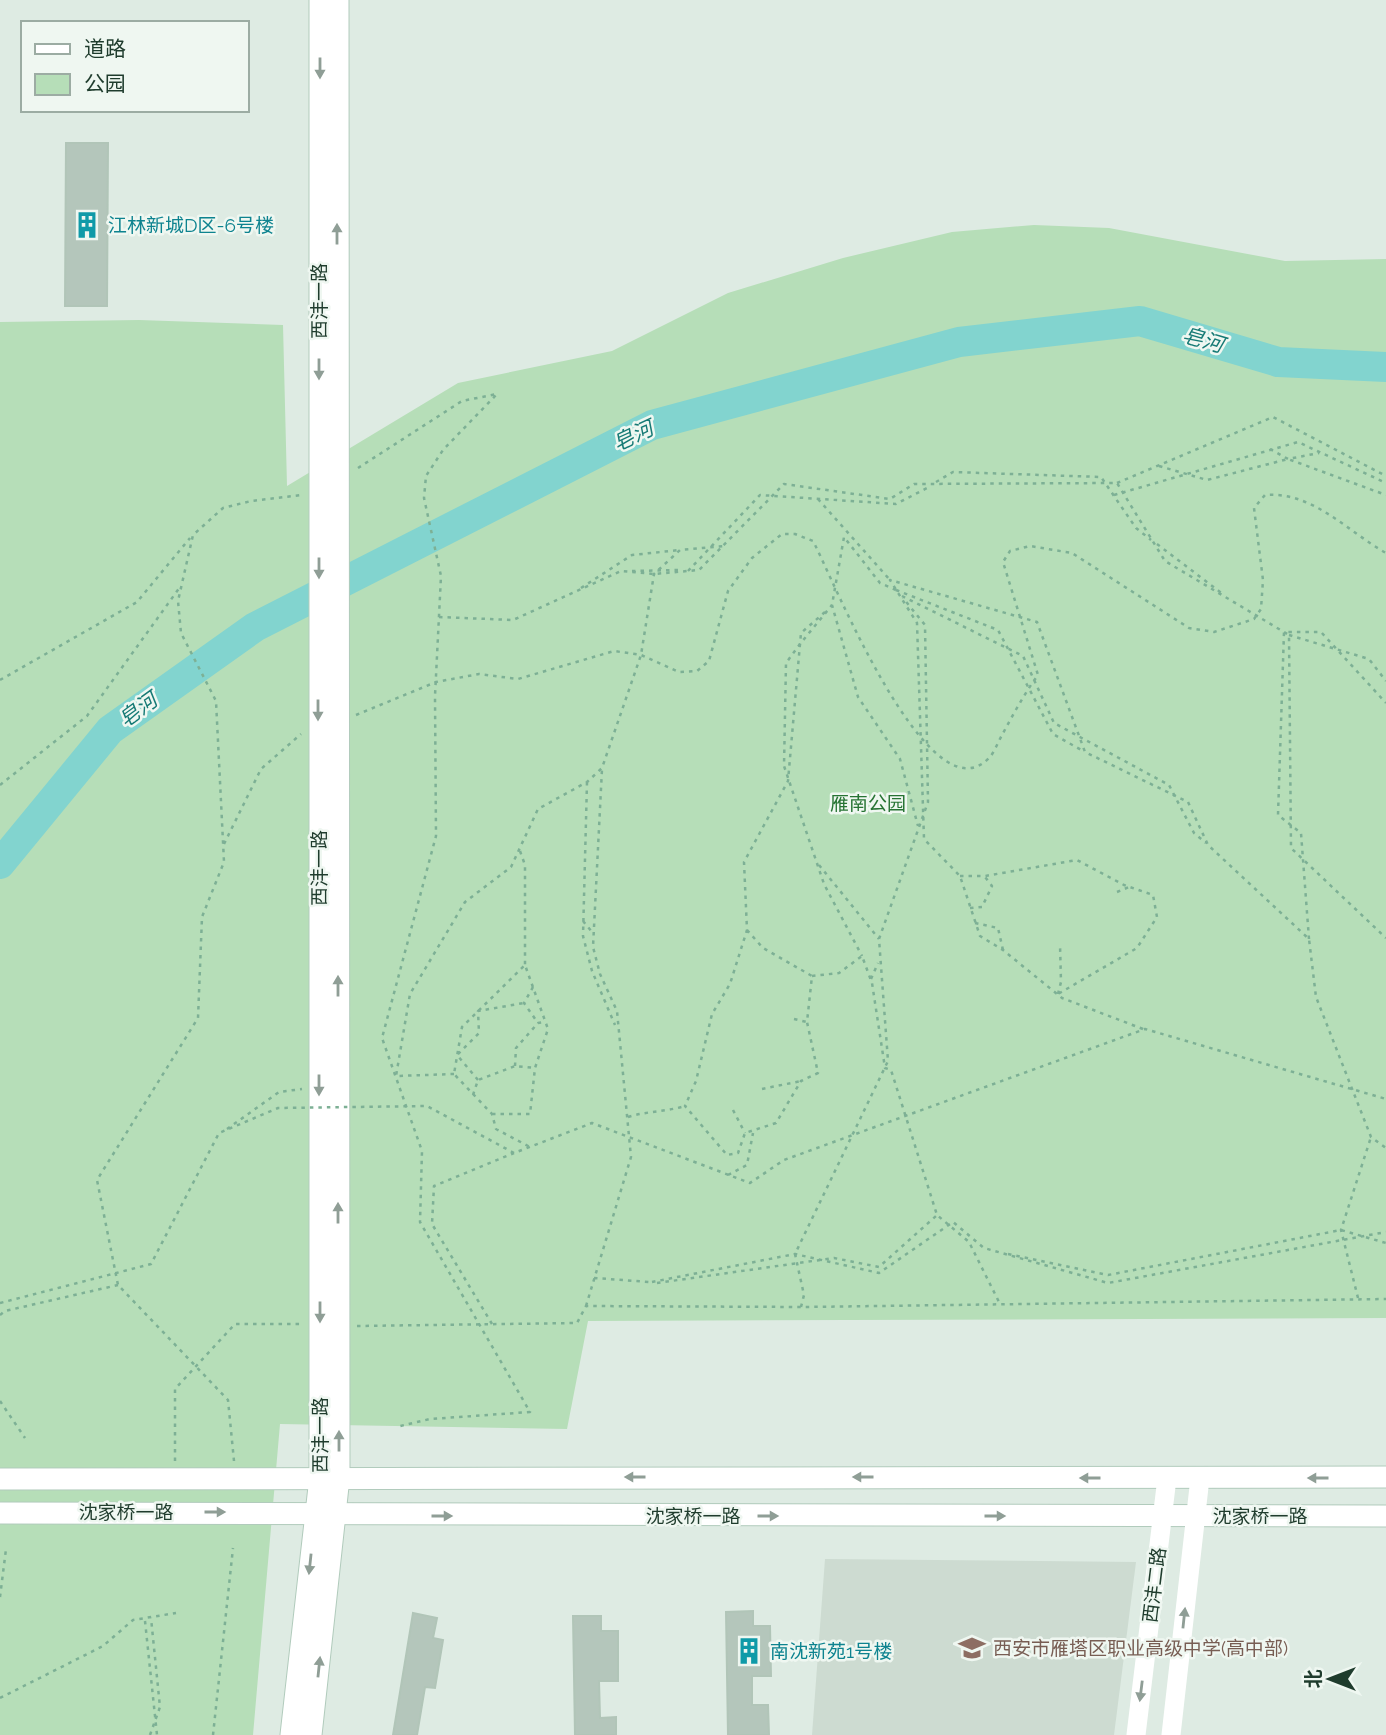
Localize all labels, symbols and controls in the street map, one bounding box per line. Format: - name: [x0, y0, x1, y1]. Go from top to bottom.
- legend: [21, 21, 248, 112]
- text: 道路: [84, 36, 126, 61]
- one-way arrow: [314, 57, 326, 79]
- text: 公园: [84, 71, 126, 96]
- building icon: 江林新城D区-6号楼: [72, 210, 102, 240]
- place label: 江林新城D区-6号楼: [108, 214, 274, 236]
- one-way arrow: [331, 223, 343, 245]
- street label: 西沣一路: [308, 263, 330, 339]
- water label: 皂河: [1180, 322, 1231, 358]
- one-way arrow: [313, 358, 325, 380]
- water label: 皂河: [608, 414, 661, 456]
- one-way arrow: [313, 557, 325, 579]
- water label: 皂河: [113, 685, 165, 732]
- one-way arrow: [312, 699, 324, 721]
- park label: 雁南公园: [830, 792, 906, 814]
- street label: 西沣一路: [308, 830, 330, 906]
- one-way arrow: [332, 975, 344, 997]
- one-way arrow: [313, 1074, 325, 1096]
- one-way arrow: [332, 1202, 344, 1224]
- one-way arrow: [314, 1301, 326, 1323]
- street label: 西沣一路: [309, 1397, 331, 1473]
- one-way arrow: [333, 1430, 345, 1452]
- one-way arrow: [624, 1471, 646, 1483]
- one-way arrow: [852, 1471, 874, 1483]
- one-way arrow: [1079, 1472, 1101, 1484]
- one-way arrow: [1307, 1472, 1329, 1483]
- street label: 沈家桥一路: [78, 1501, 174, 1523]
- street label: 沈家桥一路: [645, 1505, 741, 1527]
- street label: 沈家桥一路: [1212, 1505, 1308, 1527]
- one-way arrow: [204, 1506, 226, 1518]
- one-way arrow: [431, 1510, 453, 1522]
- one-way arrow: [757, 1510, 779, 1522]
- one-way arrow: [984, 1510, 1006, 1522]
- street label: 西沣二路: [1138, 1546, 1170, 1624]
- one-way arrow: [304, 1553, 315, 1575]
- one-way arrow: [1178, 1607, 1189, 1629]
- school or university icon: 西安市雁塔区职业高级中学(高中部): [957, 1633, 987, 1663]
- building icon: 南沈新苑1号楼: [734, 1636, 764, 1666]
- place label: 西安市雁塔区职业高级中学(高中部): [993, 1637, 1288, 1659]
- place label: 南沈新苑1号楼: [770, 1640, 892, 1662]
- north arrow: [1295, 1644, 1365, 1714]
- one-way arrow: [313, 1656, 324, 1678]
- text: 北: [1302, 1669, 1324, 1689]
- one-way arrow: [1136, 1681, 1147, 1703]

